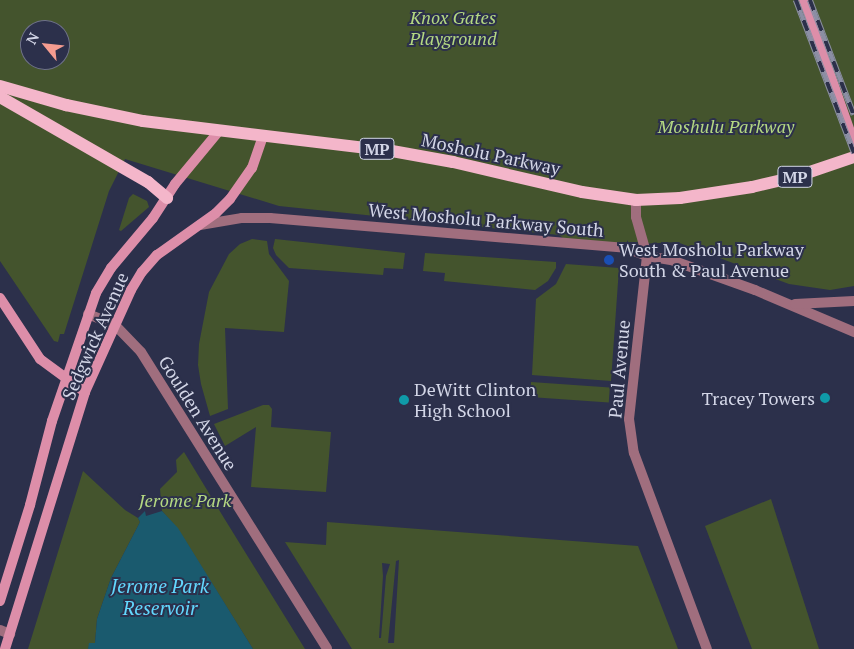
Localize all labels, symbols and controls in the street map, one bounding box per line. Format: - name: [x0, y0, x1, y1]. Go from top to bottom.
- park label: Knox Gates Playground: [409, 7, 497, 50]
- north arrow: [20, 20, 70, 70]
- text: N: [21, 29, 43, 47]
- park label: Moshulu Parkway: [658, 115, 794, 137]
- street label: Mosholu Parkway: [420, 129, 562, 179]
- road number: MP: [358, 136, 396, 162]
- road number: MP: [776, 163, 814, 190]
- street label: West Mosholu Parkway South: [367, 199, 605, 241]
- place label: West Mosholu Parkway South & Paul Avenue: [619, 239, 804, 282]
- marker: West Mosholu Parkway South & Paul Avenue: [603, 254, 615, 266]
- street label: Sedgwick Avenue: [57, 269, 133, 403]
- street label: Paul Avenue: [604, 319, 634, 419]
- street label: Goulden Avenue: [154, 352, 242, 474]
- place label: DeWitt Clinton High School: [414, 379, 536, 422]
- place label: Tracey Towers: [702, 387, 815, 409]
- marker: Tracey Towers: [819, 392, 831, 404]
- marker: DeWitt Clinton High School: [398, 394, 410, 406]
- park label: Jerome Park: [139, 489, 231, 511]
- water label: Jerome Park Reservoir: [111, 575, 209, 619]

